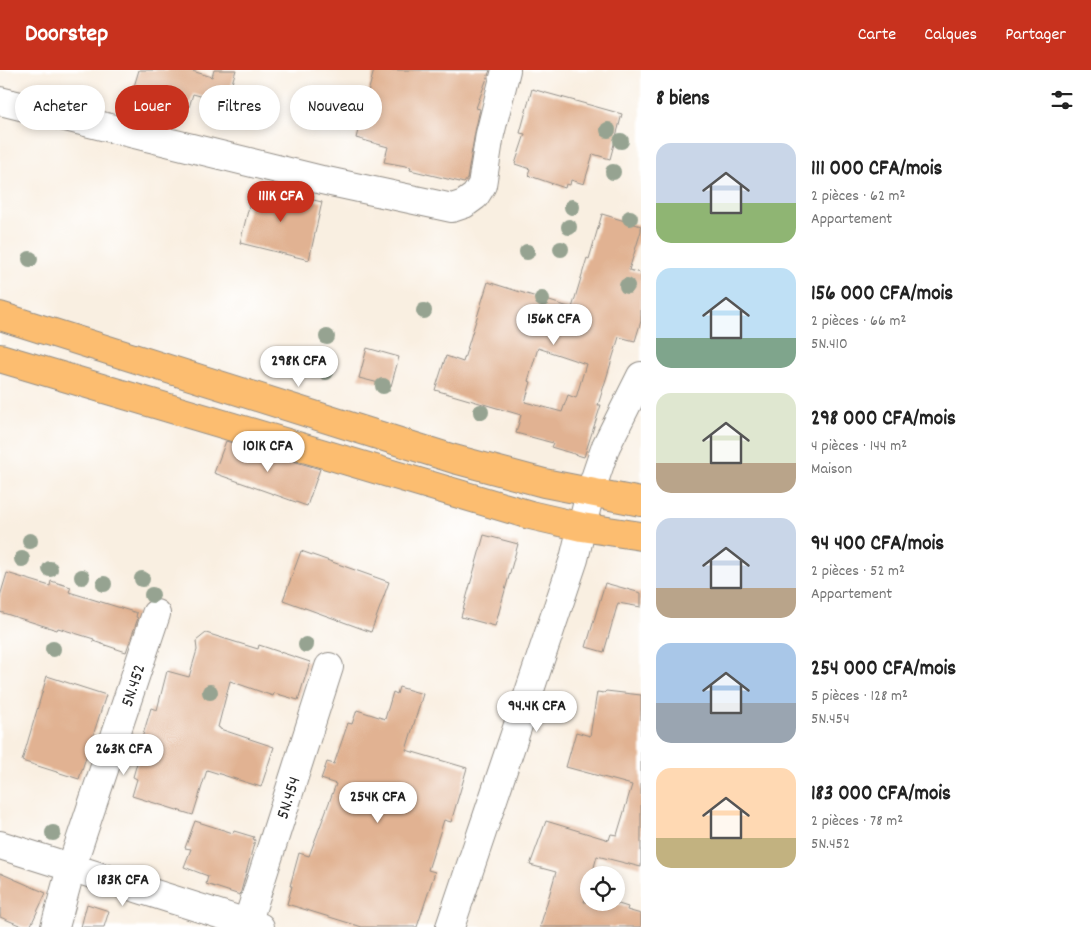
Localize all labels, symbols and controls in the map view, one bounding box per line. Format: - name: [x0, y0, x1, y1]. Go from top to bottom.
- text: Doorstep: [25, 18, 108, 52]
- text: Carte: [858, 23, 896, 48]
- text: Calques: [924, 23, 977, 48]
- text: Partager: [1005, 23, 1066, 48]
- chip: Acheter: [15, 85, 105, 130]
- chip: Louer: [115, 85, 189, 130]
- chip: Filtres: [199, 85, 280, 130]
- chip: Nouveau: [290, 85, 382, 130]
- text: 8 biens: [656, 85, 710, 115]
- icon: filters: [1048, 86, 1076, 114]
- text: 111 000 CFA/mois: [811, 155, 942, 185]
- icon: home: [696, 163, 756, 223]
- pin: 111K CFA: [229, 180, 333, 223]
- text: 111K CFA: [258, 185, 304, 208]
- text: 2 pièces · 62 m²: [811, 185, 905, 208]
- text: Appartement: [811, 208, 892, 231]
- text: 156 000 CFA/mois: [811, 280, 953, 310]
- icon: home: [696, 288, 756, 348]
- pin: 156K CFA: [502, 304, 606, 346]
- text: 156K CFA: [527, 308, 581, 331]
- text: 2 pièces · 66 m²: [811, 310, 906, 333]
- text: 5N.410: [811, 333, 848, 356]
- pin: 298K CFA: [247, 346, 351, 388]
- text: 298K CFA: [271, 350, 327, 373]
- text: 298 000 CFA/mois: [811, 405, 956, 435]
- icon: home: [696, 413, 756, 473]
- pin: 101K CFA: [216, 430, 320, 473]
- text: 101K CFA: [243, 435, 293, 458]
- text: 4 pièces · 144 m²: [811, 435, 907, 458]
- text: Maison: [811, 458, 852, 481]
- text: 94 400 CFA/mois: [811, 530, 944, 560]
- icon: home: [696, 538, 756, 598]
- text: 2 pièces · 52 m²: [811, 560, 905, 583]
- text: Appartement: [811, 583, 892, 606]
- text: 254 000 CFA/mois: [811, 655, 956, 685]
- street label: 5N.452: [116, 661, 153, 711]
- icon: home: [696, 663, 756, 723]
- text: 5 pièces · 128 m²: [811, 685, 908, 708]
- pin: 94.4K CFA: [480, 690, 594, 733]
- text: 94.4K CFA: [508, 695, 566, 718]
- text: 5N.454: [811, 708, 850, 731]
- pin: 263K CFA: [72, 734, 176, 776]
- text: 263K CFA: [96, 738, 152, 761]
- street label: 5N.454: [271, 774, 308, 823]
- text: 183 000 CFA/mois: [811, 780, 951, 810]
- pin: 254K CFA: [326, 782, 430, 824]
- text: 254K CFA: [350, 786, 406, 809]
- icon: home: [696, 788, 756, 848]
- text: 2 pièces · 78 m²: [811, 810, 903, 833]
- text: 5N.452: [811, 833, 850, 856]
- pin: 183K CFA: [71, 864, 175, 907]
- map controls: [580, 866, 625, 911]
- button: locate: [580, 866, 625, 911]
- text: 183K CFA: [97, 869, 149, 892]

